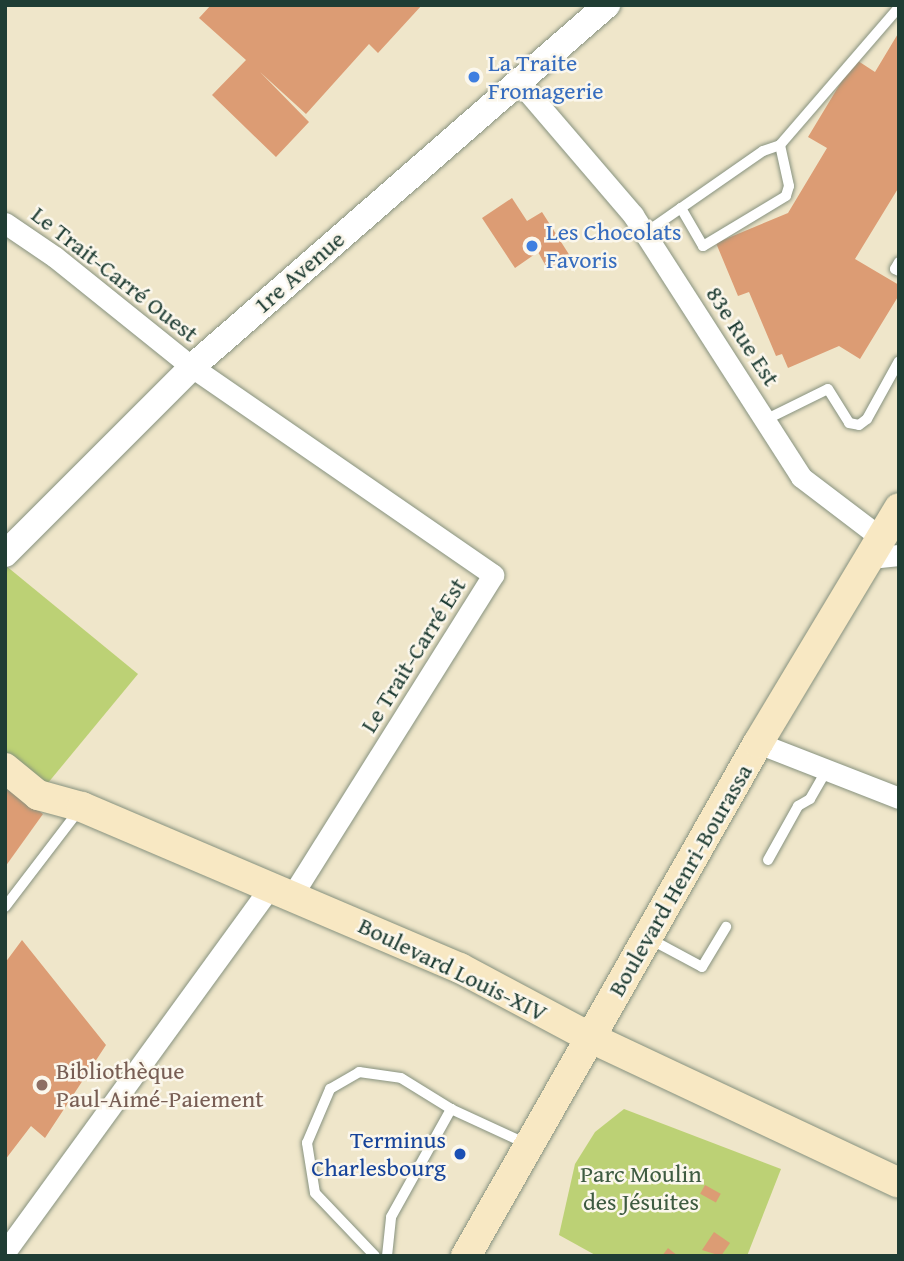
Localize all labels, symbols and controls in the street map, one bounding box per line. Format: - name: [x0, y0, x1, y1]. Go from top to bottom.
- place label: La Traite Fromagerie: [488, 49, 604, 105]
- marker: La Traite Fromagerie: [466, 69, 482, 85]
- street label: Le Trait-Carré Ouest: [26, 200, 204, 348]
- place label: Les Chocolats Favoris: [546, 218, 682, 274]
- street label: 1re Avenue: [248, 225, 350, 319]
- marker: Les Chocolats Favoris: [524, 238, 540, 254]
- street label: 83e Rue Est: [700, 281, 786, 391]
- street label: Le Trait-Carré Est: [354, 572, 472, 738]
- street label: Boulevard Henri-Bourassa: [602, 759, 758, 1001]
- street label: Boulevard Louis-XIV: [354, 911, 552, 1027]
- place label: Bibliothèque Paul-Aimé-Paiement: [56, 1057, 264, 1113]
- marker: Bibliothèque Paul-Aimé-Paiement: [34, 1077, 50, 1093]
- place label: Terminus Charlesbourg: [311, 1126, 446, 1182]
- marker: Terminus Charlesbourg: [452, 1146, 468, 1162]
- park label: Parc Moulin des Jésuites: [580, 1160, 702, 1216]

